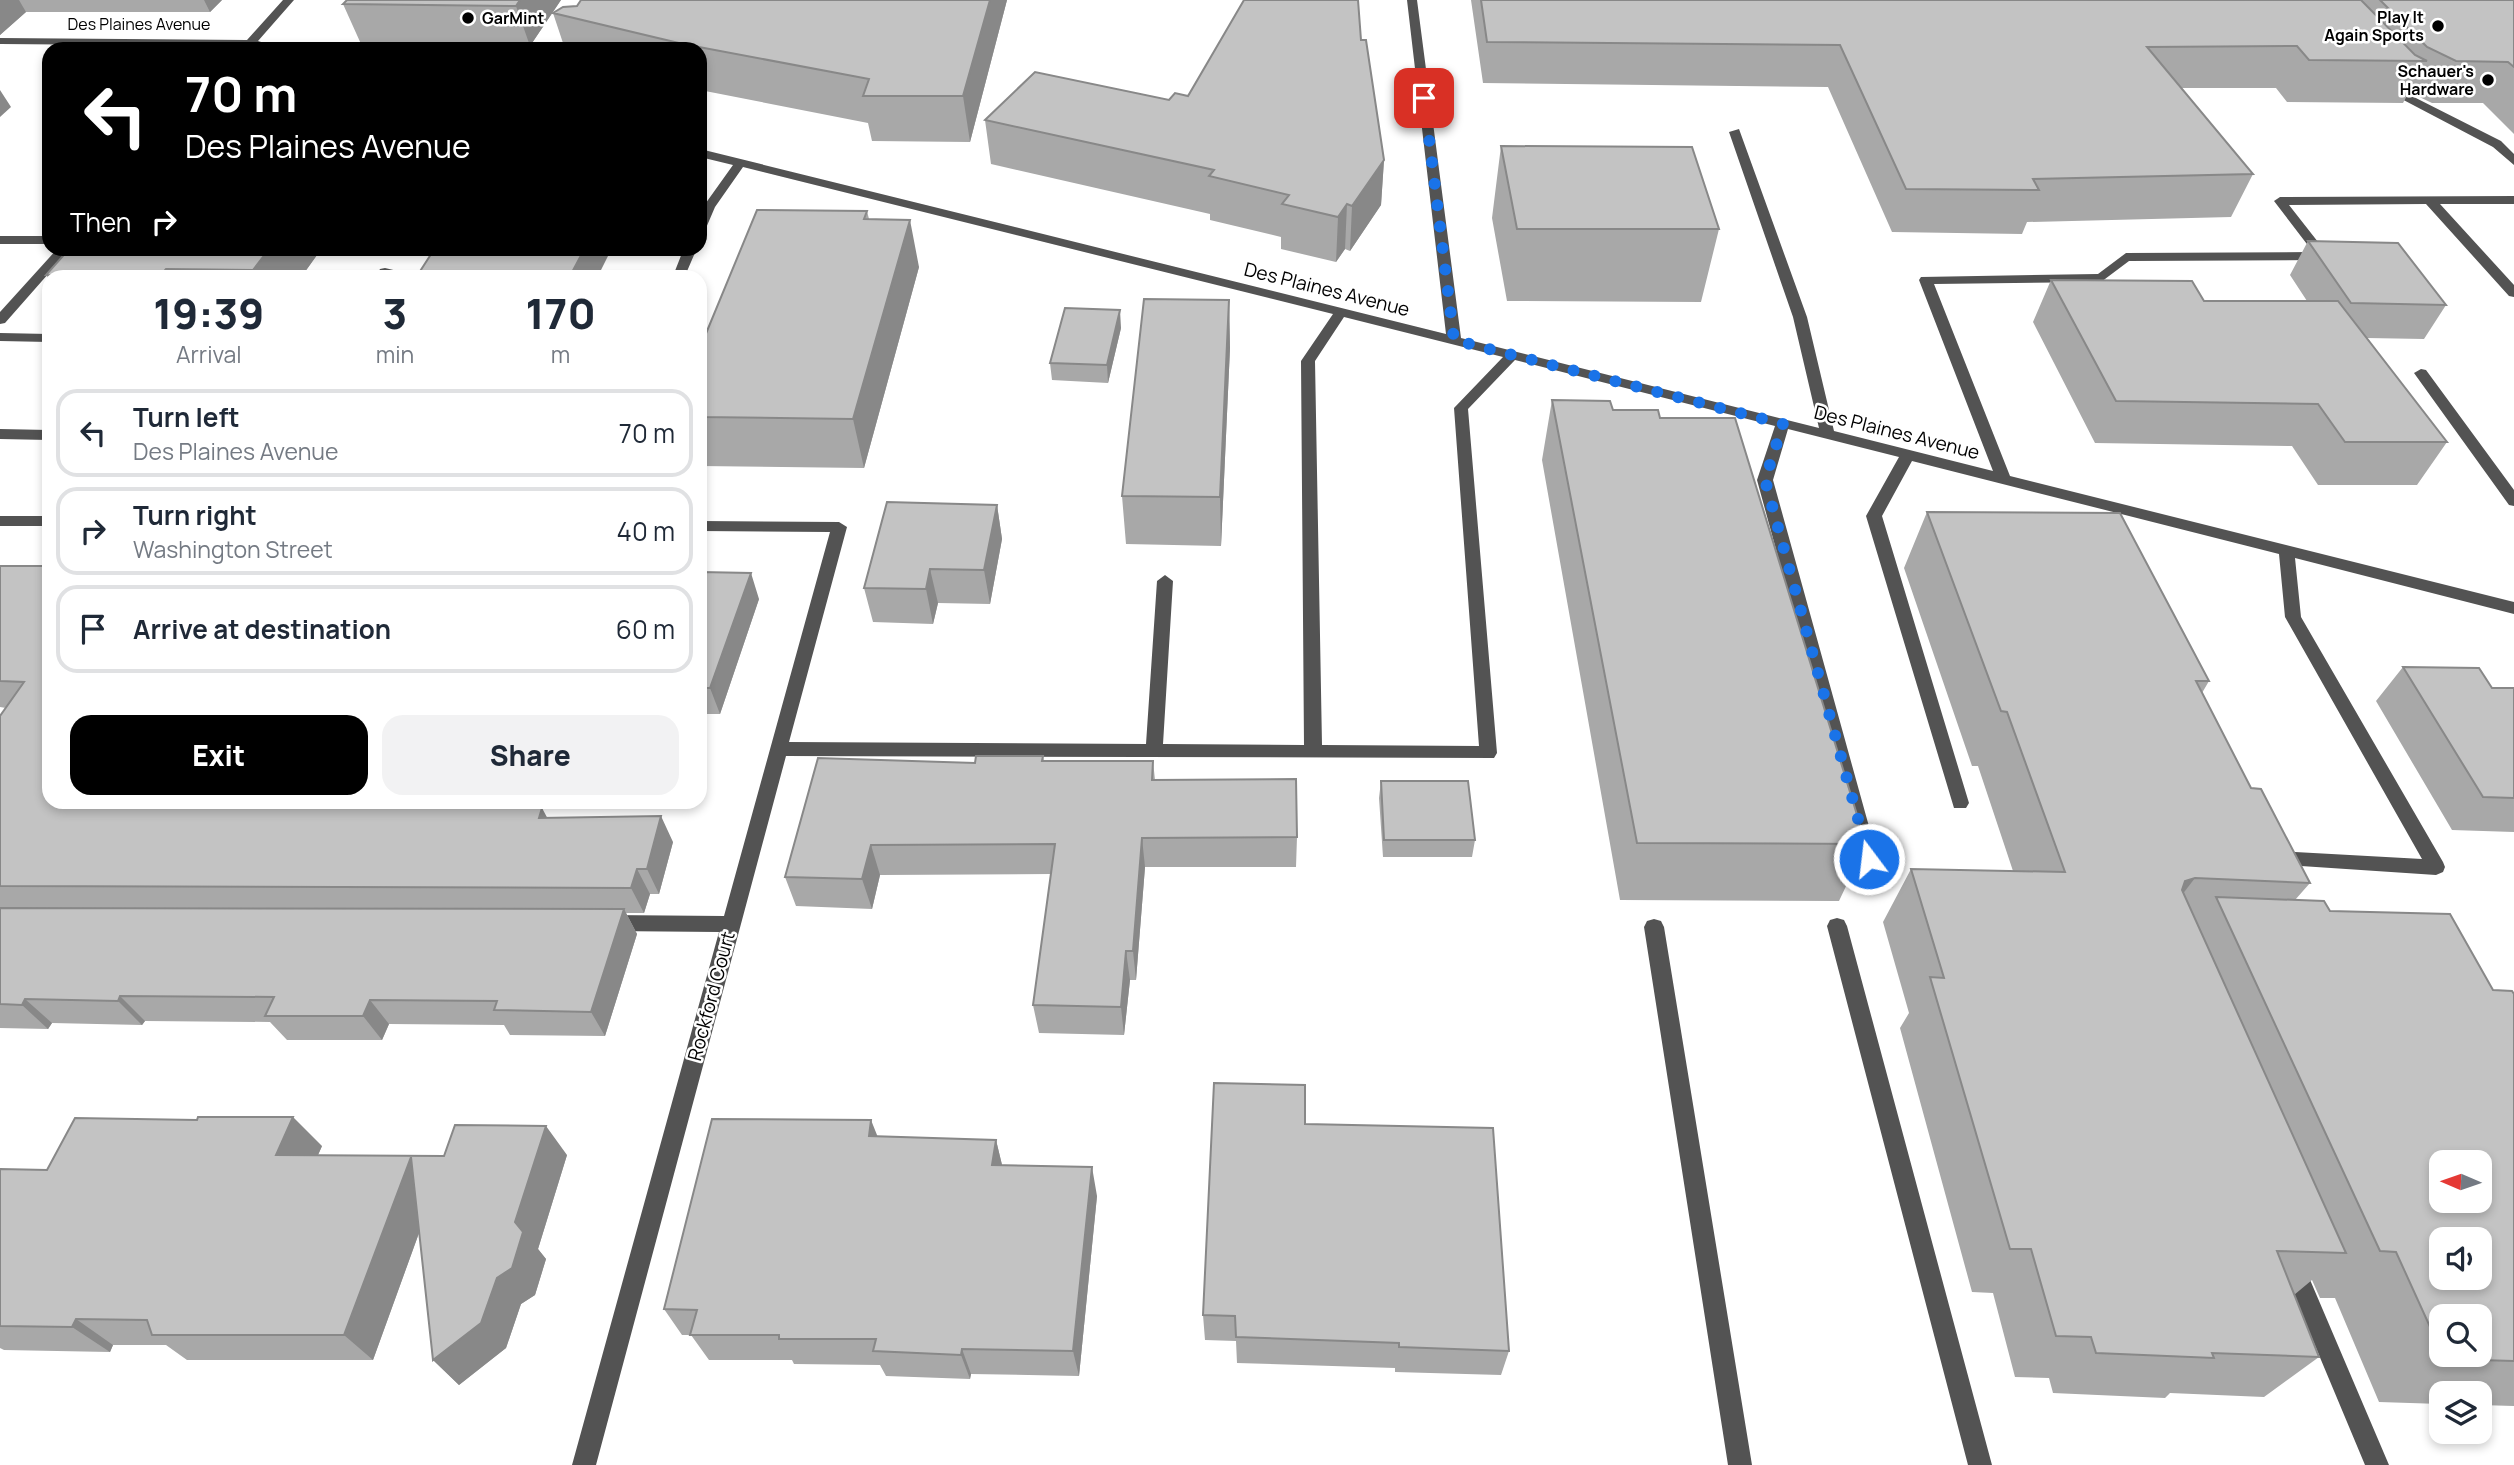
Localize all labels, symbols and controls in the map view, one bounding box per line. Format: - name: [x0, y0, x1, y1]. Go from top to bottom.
- place label: Play It Again Sports: [2324, 6, 2424, 46]
- place label: GarMint: [482, 7, 544, 29]
- marker: GarMint: [460, 10, 476, 26]
- street label: Des Plaines Avenue: [68, 13, 210, 35]
- marker: Play It Again Sports: [2430, 18, 2446, 34]
- text: 70 m: [185, 60, 297, 127]
- place label: Schauer's Hardware: [2397, 60, 2474, 100]
- pin: [1394, 68, 1454, 128]
- icon: left: [70, 70, 161, 161]
- marker: Schauer's Hardware: [2480, 72, 2496, 88]
- icon: arrive: [1405, 79, 1443, 117]
- text: Des Plaines Avenue: [185, 124, 471, 168]
- icon: right: [145, 203, 183, 241]
- text: Then: [70, 204, 131, 240]
- street label: Des Plaines Avenue: [1242, 256, 1412, 322]
- text: 19:39: [153, 284, 264, 342]
- text: 3: [383, 284, 407, 342]
- text: 170: [525, 284, 596, 342]
- text: Arrival: [176, 338, 242, 370]
- text: min: [376, 338, 414, 370]
- text: m: [551, 338, 570, 370]
- text: Turn left: [133, 399, 240, 435]
- street label: Des Plaines Avenue: [1812, 399, 1982, 465]
- icon: left: [74, 414, 112, 452]
- text: 70 m: [619, 415, 675, 451]
- text: Des Plaines Avenue: [133, 435, 338, 467]
- text: Turn right: [133, 497, 257, 533]
- icon: right: [74, 512, 112, 550]
- text: 40 m: [617, 513, 675, 549]
- text: Washington Street: [133, 533, 333, 565]
- icon: arrive: [74, 610, 112, 648]
- text: Arrive at destination: [133, 611, 391, 647]
- text: 60 m: [616, 611, 675, 647]
- button: Exit: [70, 715, 368, 795]
- button: Share: [382, 715, 679, 795]
- position arrow: [1832, 822, 1906, 896]
- street label: Rockford Court: [681, 928, 741, 1064]
- north arrow: [2429, 1150, 2492, 1213]
- map controls: [2429, 1150, 2492, 1444]
- button: sound: [2429, 1227, 2492, 1290]
- button: search: [2429, 1304, 2492, 1367]
- button: layers: [2429, 1381, 2492, 1444]

